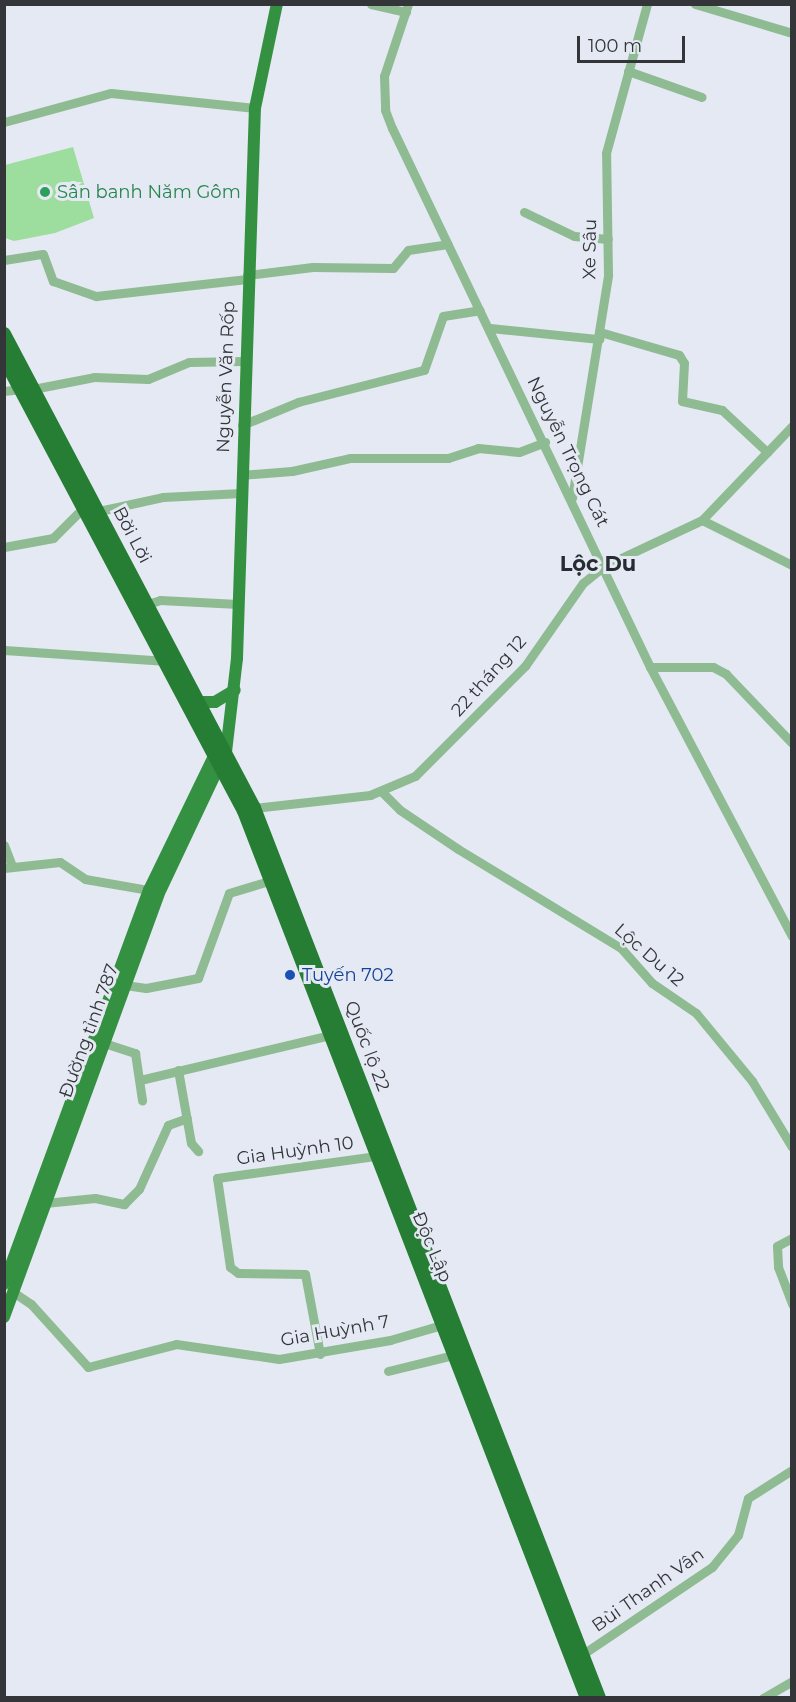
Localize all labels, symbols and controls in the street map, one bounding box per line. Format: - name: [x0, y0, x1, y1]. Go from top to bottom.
- scale bar: [580, 24, 688, 62]
- text: 100 m: [588, 35, 642, 57]
- place label: Sân banh Năm Gôm: [57, 181, 241, 203]
- marker: Sân banh Năm Gôm: [38, 185, 52, 199]
- street label: Xe Sâu: [579, 218, 601, 280]
- street label: Nguyễn Văn Rốp: [213, 301, 239, 453]
- street label: Nguyễn Trọng Cát: [522, 373, 614, 531]
- street label: Bời Lời: [108, 503, 156, 567]
- district label: Lộc Du: [560, 551, 636, 577]
- street label: 22 tháng 12: [447, 631, 531, 721]
- street label: Lộc Du 12: [610, 919, 688, 991]
- street label: Đường tỉnh 787: [55, 961, 123, 1101]
- place label: Tuyến 702: [302, 964, 394, 986]
- marker: Tuyến 702: [283, 968, 297, 982]
- street label: Quốc lộ 22: [340, 998, 394, 1094]
- street label: Gia Huỳnh 10: [235, 1132, 355, 1170]
- street label: Độc Lập: [407, 1208, 457, 1286]
- street label: Gia Huỳnh 7: [279, 1311, 391, 1351]
- street label: Bùi Thanh Vân: [588, 1543, 708, 1637]

